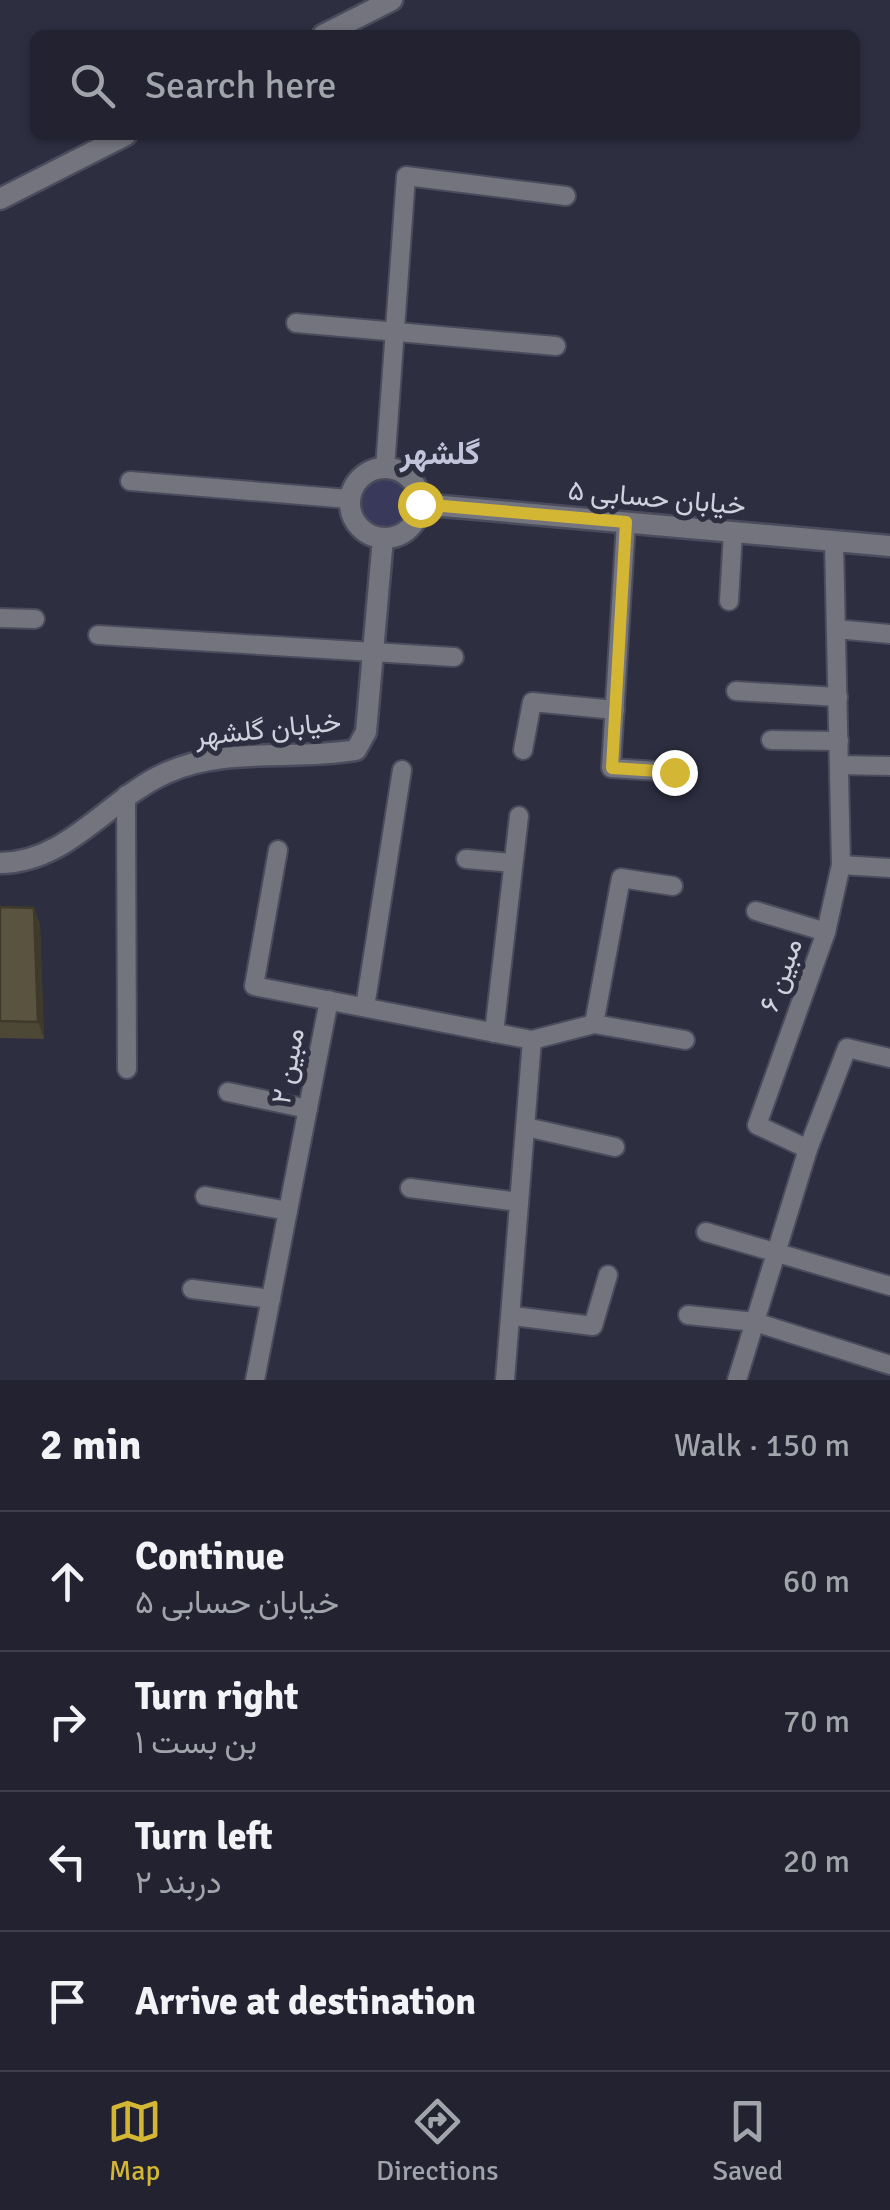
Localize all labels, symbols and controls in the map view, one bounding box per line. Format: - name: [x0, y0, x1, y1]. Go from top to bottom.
- search box: [30, 30, 860, 140]
- icon: search: [65, 58, 120, 113]
- text: Search here: [145, 62, 337, 109]
- district label: گلشهر: [399, 434, 480, 473]
- street label: خیابان حسابی ۵: [567, 473, 747, 523]
- route start: [398, 482, 444, 528]
- street label: خیابان گلشهر: [192, 704, 343, 754]
- route end: [652, 750, 698, 796]
- street label: مبین ۶: [752, 934, 810, 1016]
- street label: مبین ۲: [264, 1025, 312, 1107]
- text: 2 min: [40, 1420, 141, 1471]
- text: Walk · 150 m: [674, 1426, 850, 1465]
- text: Continue: [135, 1533, 285, 1580]
- icon: ahead: [40, 1554, 95, 1609]
- text: 60 m: [783, 1562, 850, 1601]
- text: خیابان حسابی ۵: [135, 1583, 339, 1622]
- text: Turn right: [135, 1673, 299, 1720]
- icon: right: [40, 1694, 95, 1749]
- text: 70 m: [783, 1702, 850, 1741]
- text: بن بست ۱: [135, 1723, 257, 1762]
- text: Turn left: [135, 1813, 273, 1860]
- icon: left: [40, 1834, 95, 1889]
- text: 20 m: [783, 1842, 850, 1881]
- text: دربند ۲: [135, 1863, 222, 1902]
- icon: arrive: [40, 1974, 95, 2029]
- text: Arrive at destination: [135, 1978, 476, 2025]
- tab: Map: [107, 2094, 162, 2188]
- tab: Directions: [376, 2094, 498, 2188]
- tab: Saved: [712, 2094, 783, 2188]

